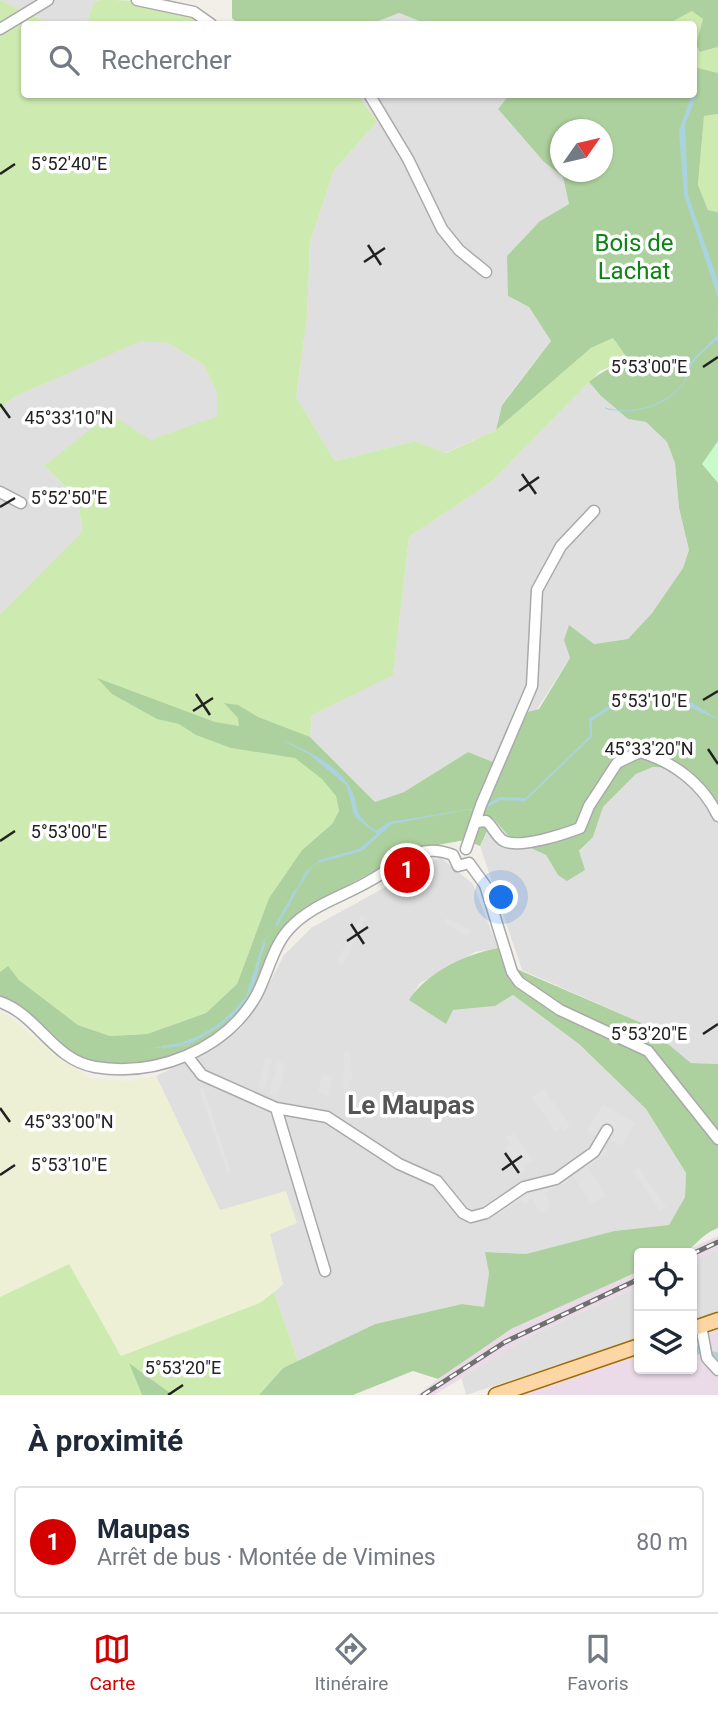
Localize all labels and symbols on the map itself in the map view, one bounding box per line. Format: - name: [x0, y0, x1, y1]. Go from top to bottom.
- north arrow: [550, 119, 613, 182]
- text: 5°52'40"E: [31, 153, 107, 174]
- park label: Bois de Lachat: [594, 229, 674, 285]
- text: 5°53'00"E: [611, 356, 687, 377]
- text: 45°33'10"N: [24, 407, 114, 428]
- text: 5°52'50"E: [31, 487, 107, 508]
- text: 5°53'10"E: [611, 690, 687, 711]
- text: 45°33'20"N: [604, 738, 694, 759]
- text: 5°53'00"E: [31, 821, 107, 842]
- pin: 1: [384, 844, 430, 896]
- your location: [484, 880, 518, 914]
- text: 5°53'20"E: [611, 1023, 687, 1044]
- district label: Le Maupas: [347, 1090, 475, 1120]
- text: 45°33'00"N: [24, 1111, 114, 1132]
- text: 5°53'10"E: [31, 1154, 107, 1175]
- text: 5°53'20"E: [145, 1357, 221, 1378]

